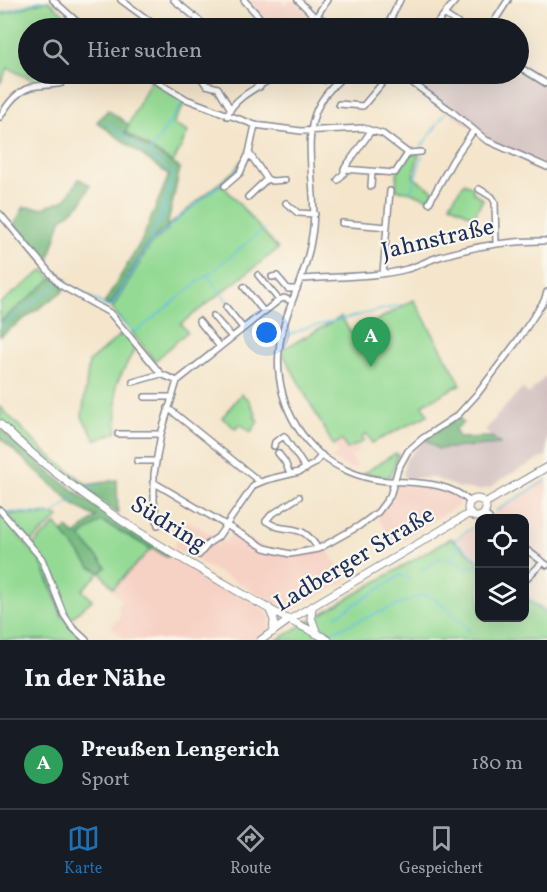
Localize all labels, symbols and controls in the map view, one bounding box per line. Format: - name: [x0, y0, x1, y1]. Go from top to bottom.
- search box: [18, 18, 529, 84]
- icon: search: [39, 35, 72, 68]
- text: Hier suchen: [87, 36, 202, 67]
- street label: Jahnstraße: [378, 211, 498, 269]
- your location: [252, 318, 281, 347]
- pin: A: [352, 318, 391, 367]
- street label: Südring: [123, 488, 213, 562]
- street label: Ladberger Straße: [268, 499, 442, 621]
- map controls: [475, 514, 529, 622]
- button: locate: [475, 514, 529, 568]
- button: layers: [475, 568, 529, 622]
- text: In der Nähe: [24, 661, 166, 697]
- text: Preußen Lengerich: [81, 735, 280, 766]
- text: A: [36, 750, 51, 778]
- text: 180 m: [471, 750, 523, 778]
- text: Sport: [81, 766, 130, 794]
- tab: Karte: [64, 822, 102, 880]
- tab: Route: [230, 822, 271, 880]
- tab: Gespeichert: [399, 822, 483, 880]

